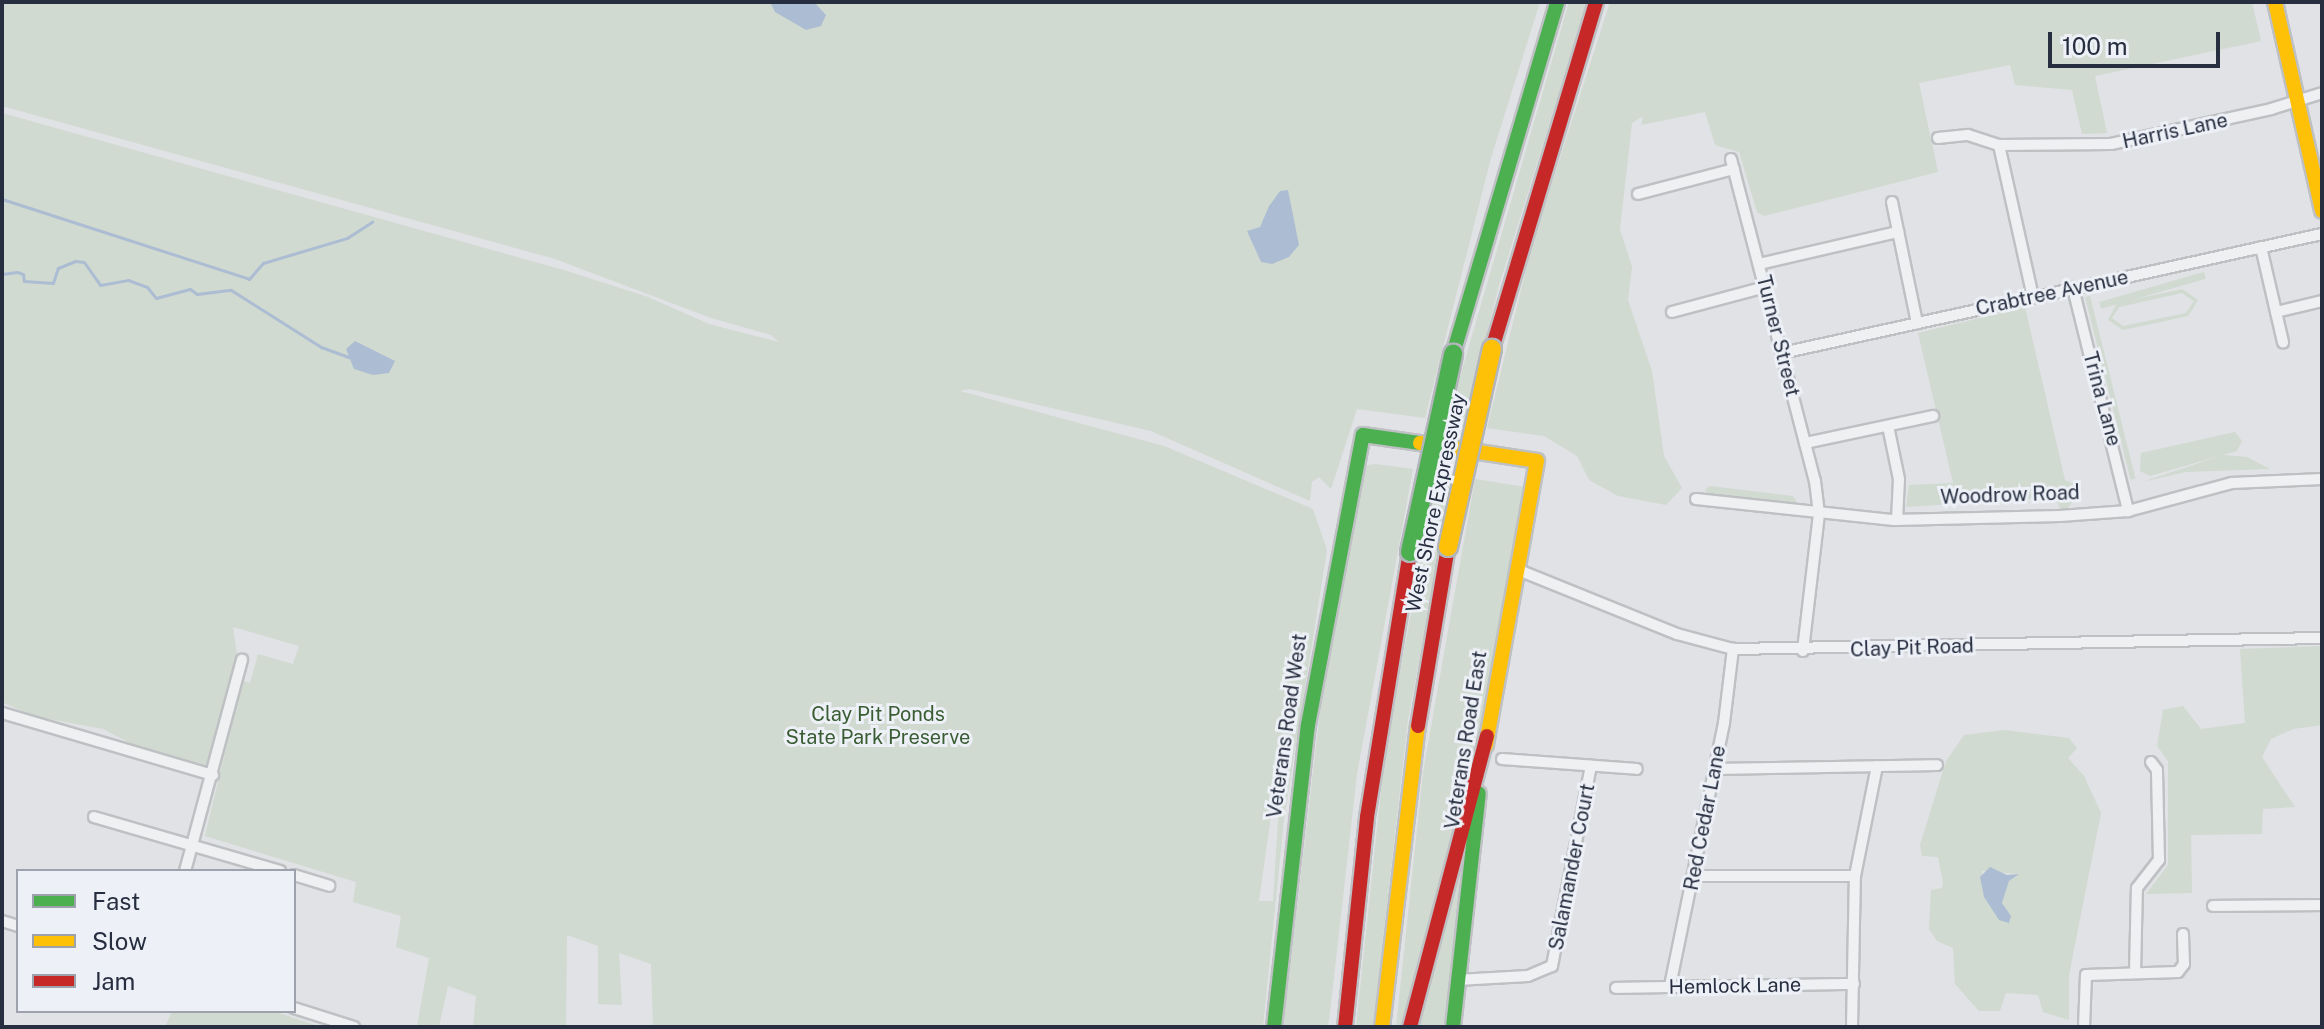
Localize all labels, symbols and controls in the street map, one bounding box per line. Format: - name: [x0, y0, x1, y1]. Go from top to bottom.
- scale bar: [2052, 16, 2224, 66]
- text: 100 m: [2062, 32, 2128, 60]
- street label: Harris Lane: [2120, 108, 2230, 154]
- street label: Crabtree Avenue: [1974, 265, 2130, 321]
- street label: Turner Street: [1751, 273, 1805, 399]
- street label: Trina Lane: [2078, 349, 2126, 449]
- street label: West Shore Expressway: [1401, 391, 1471, 615]
- street label: Woodrow Road: [1940, 481, 2080, 509]
- street label: Veterans Road West: [1262, 632, 1312, 820]
- street label: Clay Pit Road: [1850, 634, 1974, 662]
- street label: Veterans Road East: [1440, 649, 1492, 831]
- park label: Clay Pit Ponds State Park Preserve: [786, 702, 970, 749]
- street label: Red Cedar Lane: [1679, 743, 1731, 893]
- street label: Salamander Court: [1544, 782, 1600, 952]
- legend: [16, 869, 296, 1013]
- text: Fast: [92, 887, 140, 915]
- text: Slow: [92, 927, 147, 955]
- text: Jam: [92, 967, 135, 995]
- street label: Hemlock Lane: [1668, 973, 1802, 999]

